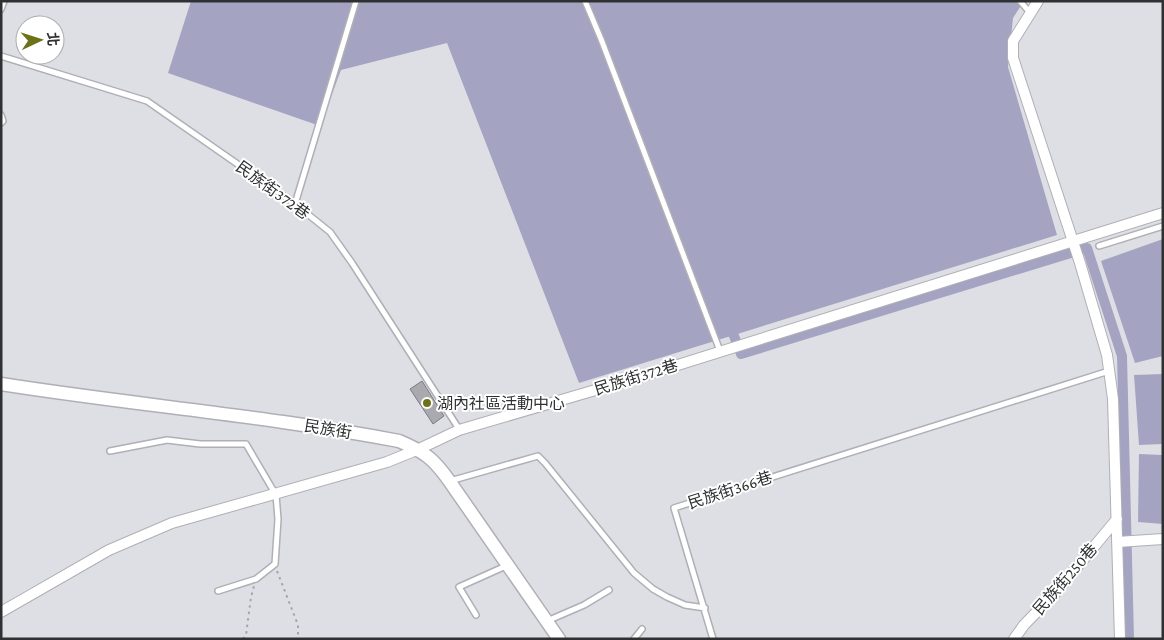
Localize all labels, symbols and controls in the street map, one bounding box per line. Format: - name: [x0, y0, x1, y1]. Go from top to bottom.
- north arrow: [15, 15, 65, 65]
- text: 北: [44, 32, 61, 47]
- street label: 民族街372巷: [233, 158, 313, 222]
- street label: 民族街372巷: [592, 356, 680, 398]
- place label: 湖內社區活動中心: [437, 395, 565, 412]
- marker: 湖內社區活動中心: [421, 397, 433, 409]
- street label: 民族街: [303, 417, 353, 441]
- street label: 民族街366巷: [686, 468, 774, 512]
- street label: 民族街250巷: [1030, 540, 1100, 618]

